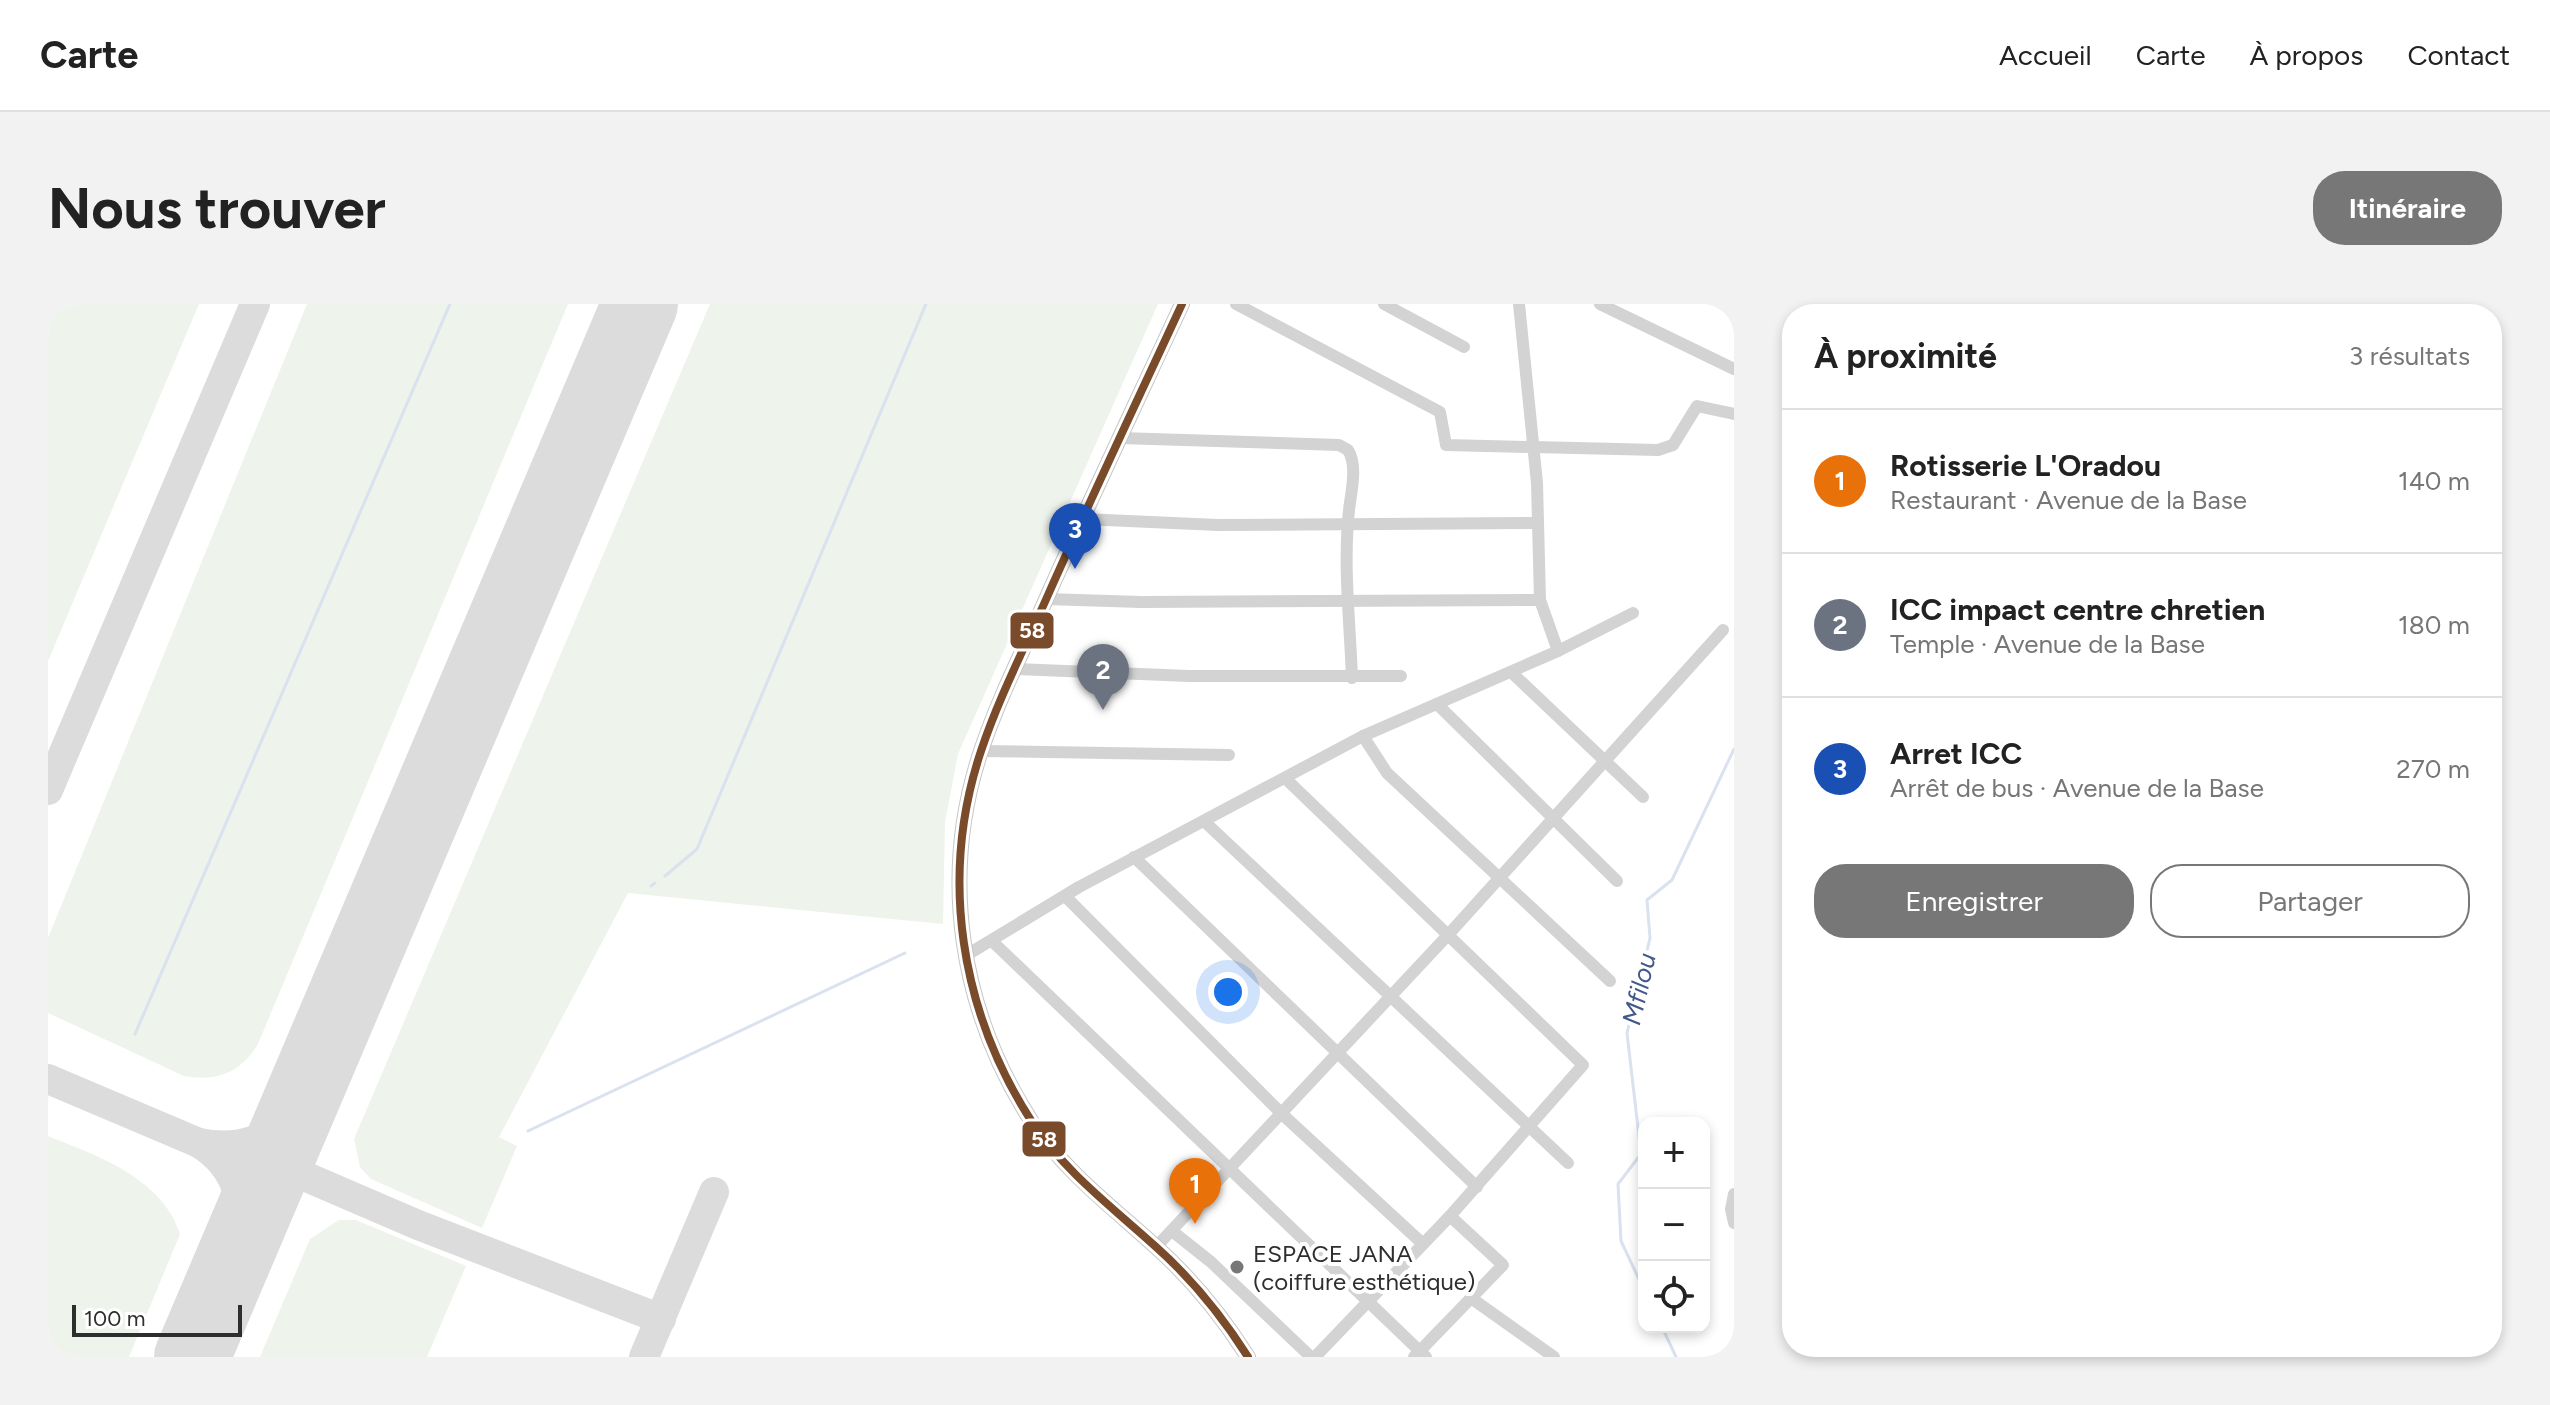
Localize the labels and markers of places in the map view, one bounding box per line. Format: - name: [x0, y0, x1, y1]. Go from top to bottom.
- pin: 3: [1049, 503, 1101, 569]
- pin: 2: [1077, 644, 1129, 710]
- pin: 1: [1169, 1158, 1221, 1224]
- place label: ESPACE JANA (coiffure esthétique): [1253, 1239, 1475, 1296]
- marker: ESPACE JANA (coiffure esthétique): [1228, 1258, 1246, 1276]

